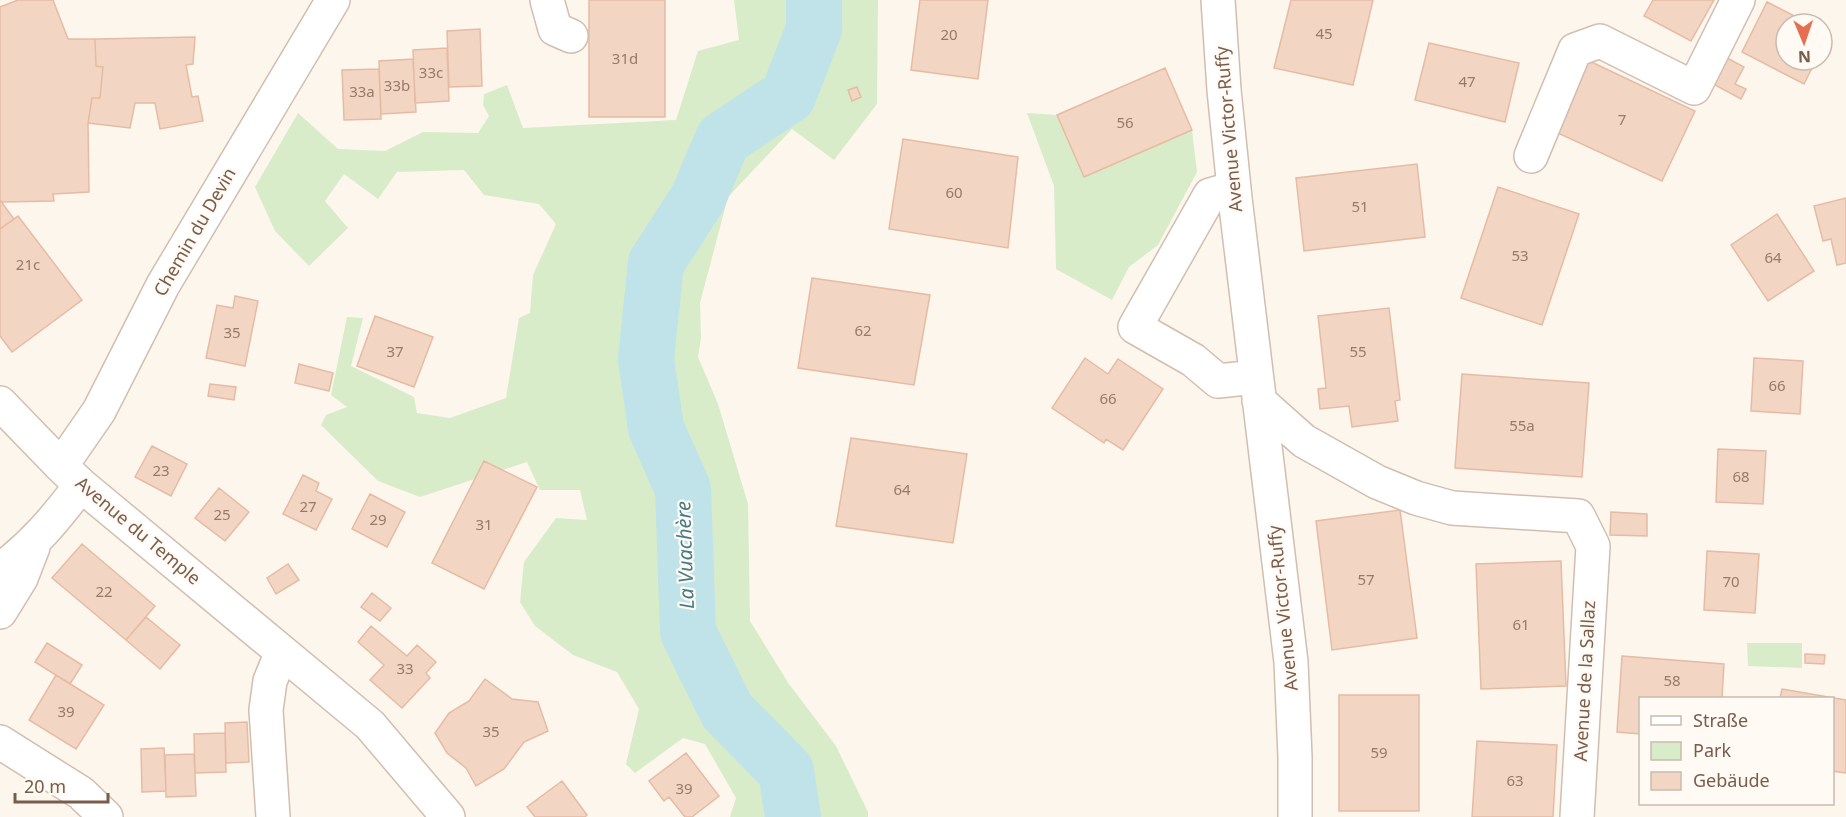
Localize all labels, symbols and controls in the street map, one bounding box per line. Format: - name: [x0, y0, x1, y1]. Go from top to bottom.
- north arrow: [1774, 12, 1834, 72]
- house number: 45: [1315, 23, 1333, 43]
- house number: 20: [940, 24, 958, 44]
- street label: Avenue Victor-Ruffy: [1209, 44, 1247, 213]
- text: N: [1798, 46, 1811, 68]
- house number: 31d: [612, 48, 638, 68]
- house number: 33c: [419, 62, 443, 82]
- house number: 47: [1458, 71, 1476, 91]
- house number: 33b: [384, 75, 410, 95]
- house number: 33a: [349, 81, 375, 101]
- house number: 7: [1618, 109, 1626, 129]
- house number: 56: [1116, 112, 1134, 132]
- street label: Chemin du Devin: [148, 163, 241, 300]
- house number: 60: [945, 182, 963, 202]
- house number: 51: [1351, 196, 1369, 216]
- house number: 53: [1511, 245, 1529, 265]
- house number: 64: [1764, 247, 1782, 267]
- house number: 21c: [16, 254, 40, 274]
- house number: 62: [854, 320, 872, 340]
- house number: 35: [223, 322, 241, 342]
- house number: 37: [386, 341, 404, 361]
- house number: 55: [1349, 341, 1367, 361]
- house number: 66: [1768, 375, 1786, 395]
- house number: 66: [1099, 388, 1117, 408]
- house number: 55a: [1509, 415, 1535, 435]
- house number: 23: [152, 460, 170, 480]
- house number: 68: [1732, 466, 1750, 486]
- street label: Avenue du Temple: [71, 471, 206, 590]
- house number: 64: [893, 479, 911, 499]
- house number: 27: [299, 496, 317, 516]
- water label: La Vuachère: [669, 501, 700, 609]
- house number: 25: [213, 504, 231, 524]
- house number: 29: [369, 509, 387, 529]
- house number: 31: [475, 514, 493, 534]
- street label: Avenue Victor-Ruffy: [1261, 523, 1303, 692]
- house number: 57: [1357, 569, 1375, 589]
- house number: 70: [1722, 571, 1740, 591]
- house number: 22: [95, 581, 113, 601]
- street label: Avenue de la Sallaz: [1568, 600, 1600, 762]
- house number: 61: [1512, 614, 1530, 634]
- house number: 33: [396, 658, 414, 678]
- house number: 58: [1663, 670, 1681, 690]
- legend: [1639, 697, 1834, 805]
- house number: 39: [57, 701, 75, 721]
- text: Straße: [1693, 708, 1748, 732]
- house number: 35: [482, 721, 500, 741]
- text: Park: [1693, 738, 1731, 762]
- house number: 59: [1370, 742, 1388, 762]
- scale bar: [15, 766, 108, 804]
- text: Gebäude: [1693, 768, 1770, 792]
- house number: 63: [1506, 770, 1524, 790]
- text: 20 m: [24, 774, 66, 798]
- house number: 39: [675, 778, 693, 798]

